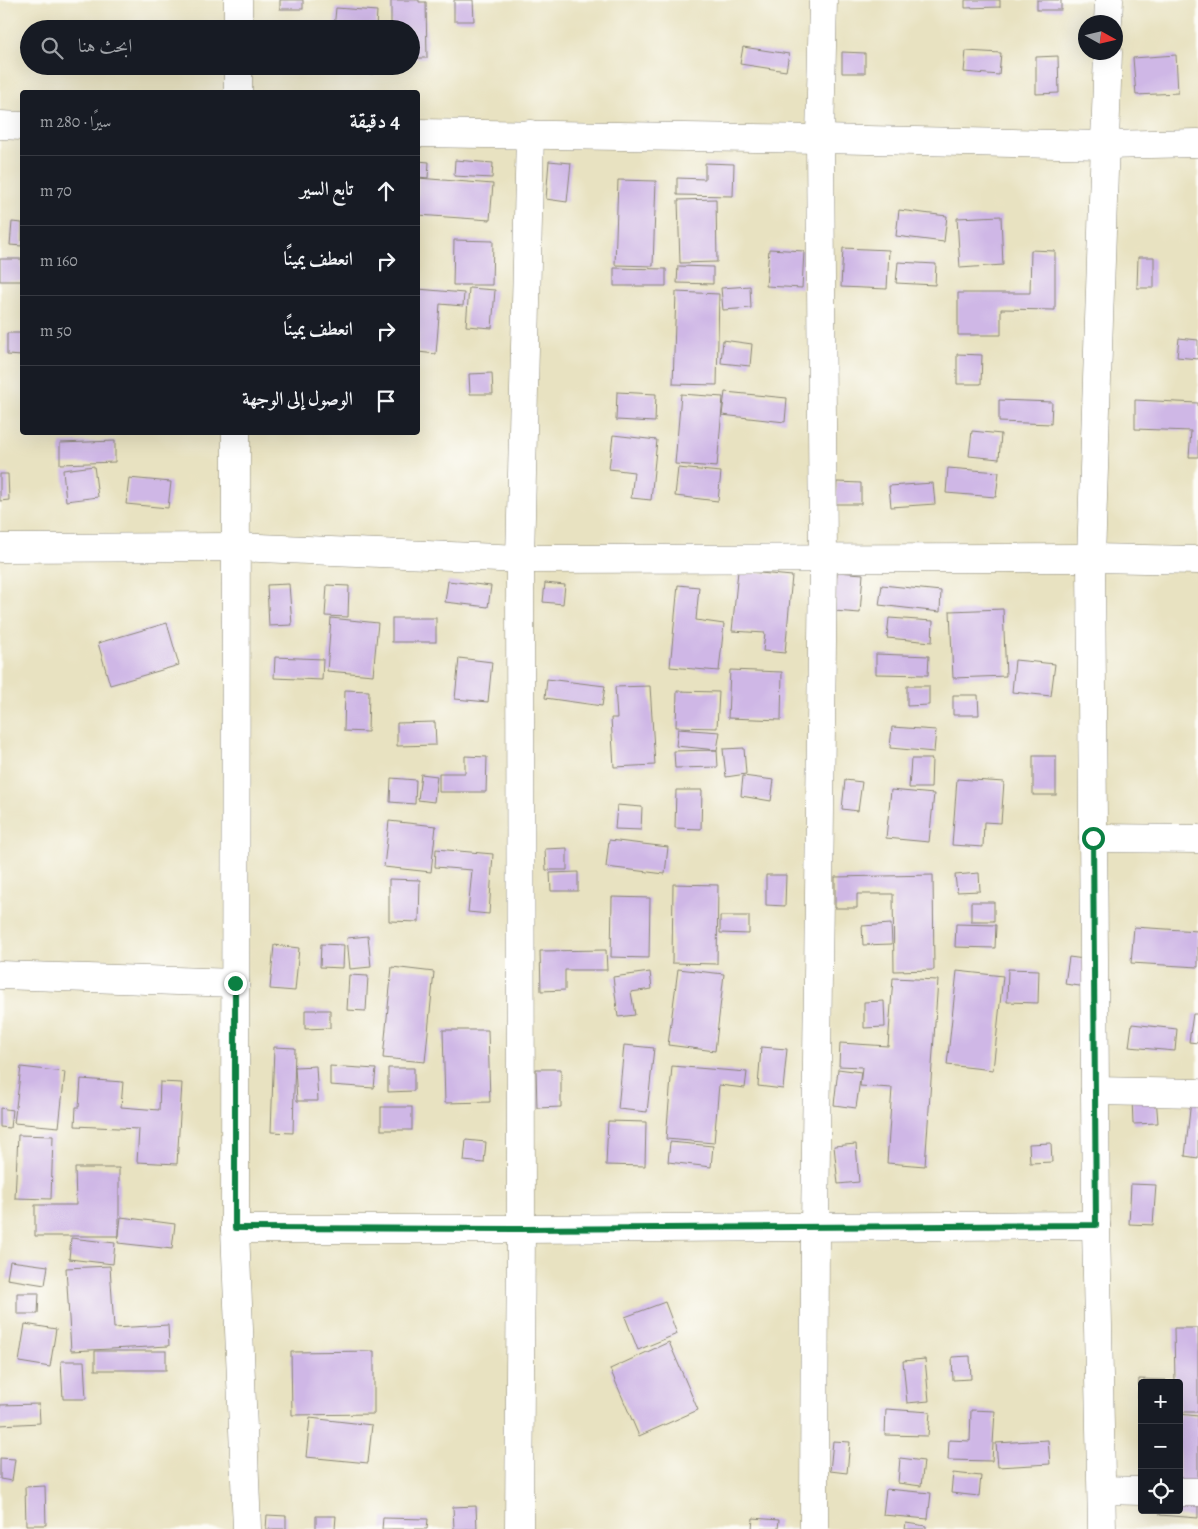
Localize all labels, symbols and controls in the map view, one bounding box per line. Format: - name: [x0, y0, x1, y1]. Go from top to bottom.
- north arrow: [1078, 15, 1123, 60]
- search box: [20, 20, 420, 75]
- text: ابحث هنا: [78, 33, 132, 59]
- icon: search: [38, 34, 66, 62]
- text: 4 دقيقة: [350, 107, 400, 135]
- text: سيرًا · 280 m: [40, 111, 111, 133]
- text: تابع السير: [300, 176, 353, 202]
- icon: ahead: [372, 177, 400, 205]
- text: 70 m: [40, 180, 72, 202]
- text: انعطف يمينًا: [283, 246, 353, 272]
- icon: right: [372, 247, 400, 275]
- text: 160 m: [40, 250, 78, 272]
- text: انعطف يمينًا: [283, 316, 353, 342]
- icon: right: [372, 317, 400, 345]
- text: 50 m: [40, 320, 72, 342]
- text: الوصول إلى الوجهة: [242, 386, 353, 412]
- icon: arrive: [372, 387, 400, 415]
- route start: [1082, 827, 1105, 850]
- route end: [224, 972, 247, 995]
- map controls: [1138, 1379, 1183, 1514]
- button: +: [1138, 1379, 1183, 1424]
- button: −: [1138, 1424, 1183, 1469]
- button: locate: [1138, 1469, 1183, 1514]

